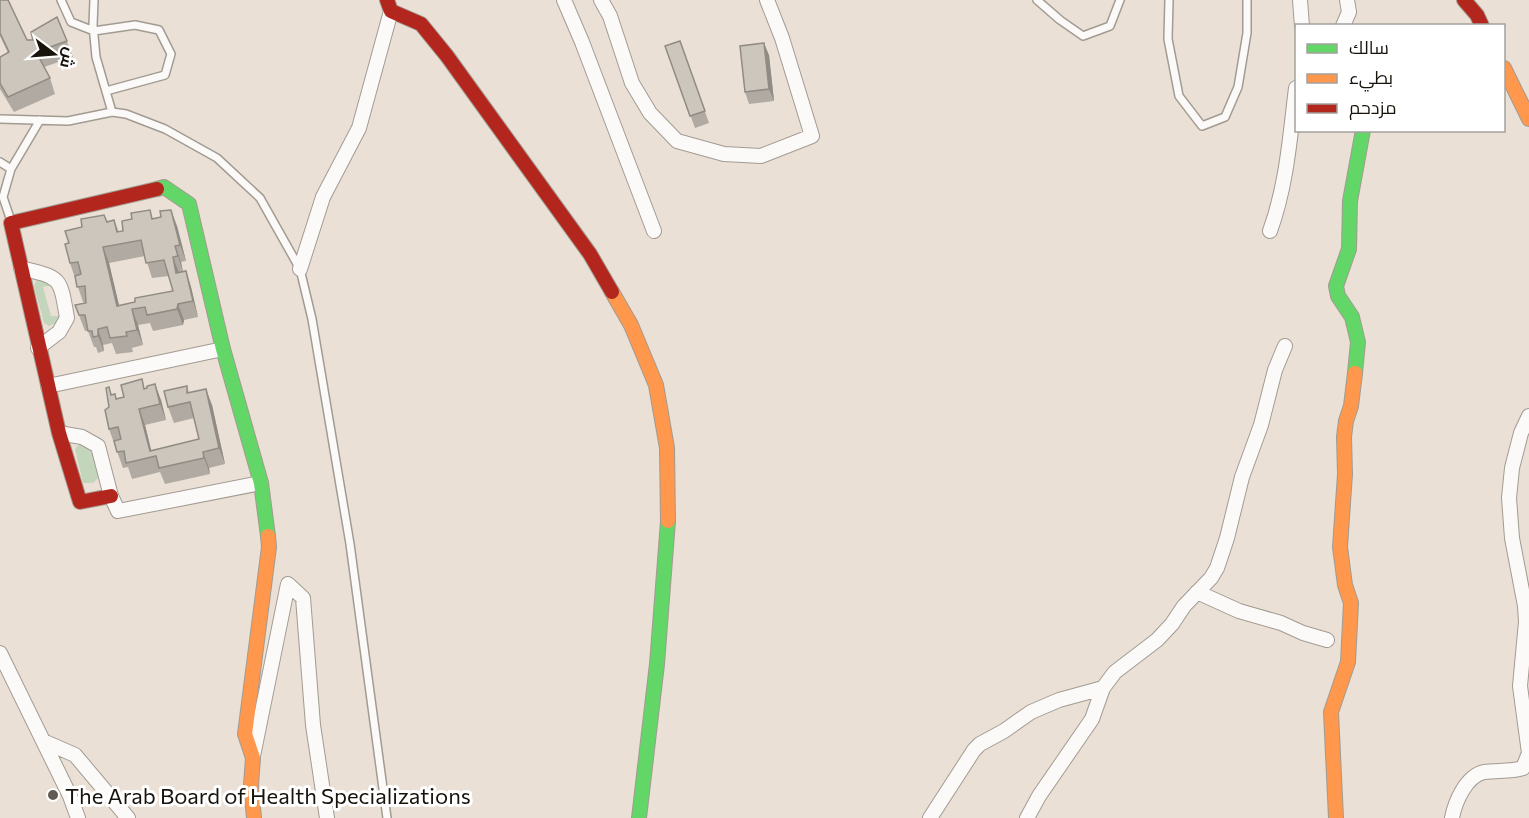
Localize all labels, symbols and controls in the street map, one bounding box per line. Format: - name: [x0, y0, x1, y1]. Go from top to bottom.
- north arrow: [24, 24, 84, 84]
- legend: [1295, 24, 1505, 132]
- text: سالك: [1349, 36, 1389, 58]
- text: ش: [56, 46, 81, 71]
- text: بطيء: [1349, 66, 1393, 92]
- text: مزدحم: [1349, 96, 1397, 120]
- place label: The Arab Board of Health Specializations: [65, 782, 471, 809]
- marker: The Arab Board of Health Specializations: [46, 788, 60, 802]

